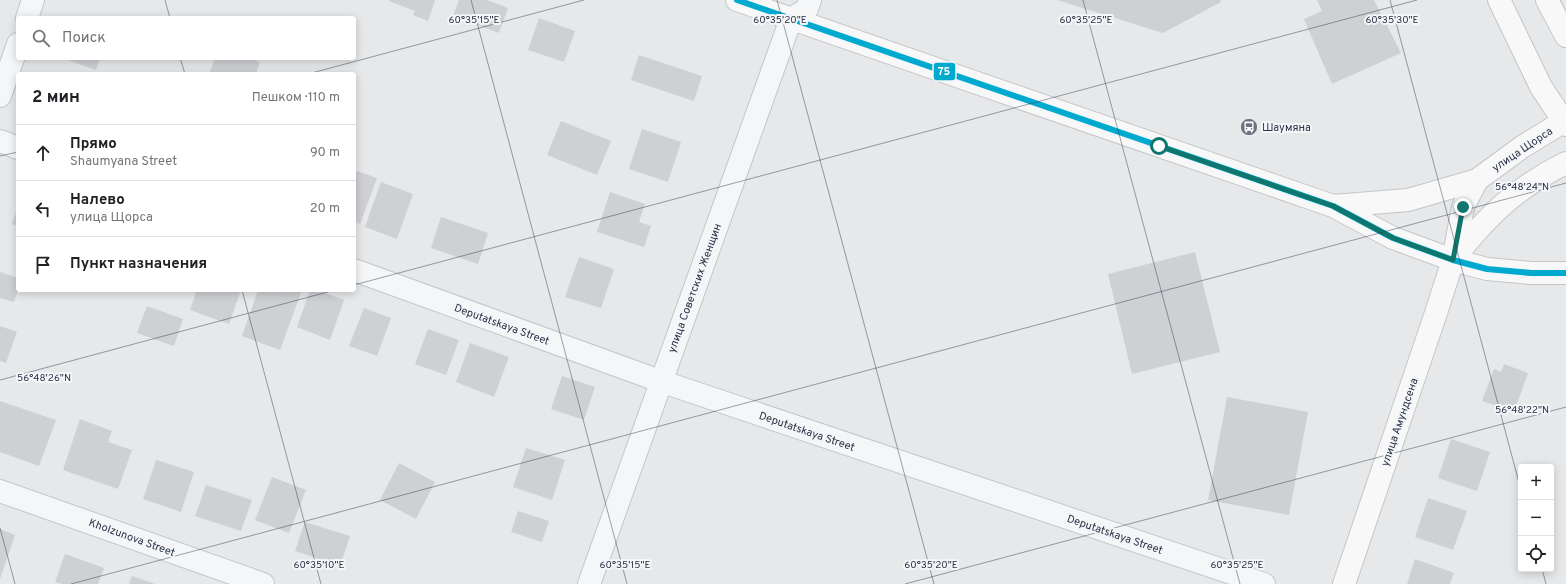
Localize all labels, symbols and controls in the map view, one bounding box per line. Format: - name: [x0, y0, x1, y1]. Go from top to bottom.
- text: 60°35'15"E: [449, 14, 499, 27]
- text: 60°35'20"E: [753, 14, 807, 27]
- text: 60°35'25"E: [1059, 14, 1113, 27]
- text: 60°35'30"E: [1365, 14, 1419, 27]
- search box: [16, 16, 356, 60]
- icon: search: [30, 27, 52, 49]
- text: Поиск: [62, 29, 106, 48]
- line badge: 75: [933, 62, 956, 81]
- text: 75: [938, 65, 951, 79]
- text: 2 мин: [32, 87, 80, 109]
- text: Пешком · 110 m: [252, 90, 340, 106]
- bus stop icon: Шаумяна: [1239, 117, 1259, 137]
- place label: Шаумяна: [1262, 121, 1311, 135]
- street label: улица Щорса: [1490, 124, 1556, 175]
- text: Прямо: [70, 135, 117, 154]
- route start: [1150, 137, 1168, 155]
- icon: ahead: [32, 142, 54, 164]
- text: 90 m: [310, 145, 340, 161]
- text: Shaumyana Street: [70, 154, 177, 170]
- text: 56°48'24"N: [1495, 181, 1549, 194]
- text: Налево: [70, 191, 125, 210]
- icon: left: [32, 198, 54, 220]
- route end: [1454, 198, 1472, 216]
- text: 20 m: [310, 201, 340, 217]
- text: улица Щорса: [70, 210, 153, 226]
- street label: улица Советских Женщин: [665, 222, 725, 355]
- icon: arrive: [32, 254, 54, 276]
- text: Пункт назначения: [70, 255, 207, 274]
- street label: Deputatskaya Street: [452, 301, 551, 349]
- text: 56°48'26"N: [17, 372, 71, 385]
- street label: улица Амундсена: [1378, 376, 1422, 468]
- text: 56°48'22"N: [1495, 404, 1549, 417]
- street label: Deputatskaya Street: [757, 409, 856, 455]
- map controls: [1518, 464, 1554, 572]
- button: +: [1518, 464, 1554, 500]
- button: −: [1518, 500, 1554, 536]
- street label: Deputatskaya Street: [1065, 512, 1164, 558]
- street label: Kholzunova Street: [87, 516, 177, 560]
- button: locate: [1518, 536, 1554, 572]
- text: 60°35'10"E: [293, 559, 345, 572]
- text: 60°35'15"E: [600, 559, 650, 572]
- text: 60°35'20"E: [904, 559, 958, 572]
- text: 60°35'25"E: [1210, 559, 1264, 572]

